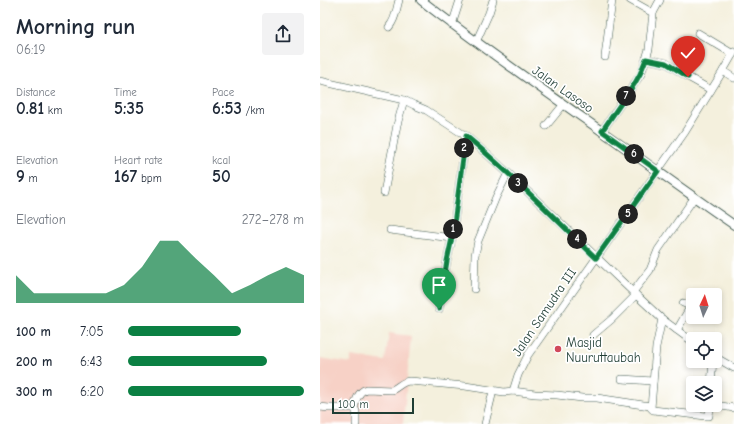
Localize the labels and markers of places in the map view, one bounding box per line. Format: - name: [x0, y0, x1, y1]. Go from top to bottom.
- pin: [671, 36, 705, 77]
- pin: 7: [616, 86, 636, 106]
- pin: 2: [454, 138, 474, 158]
- pin: 6: [624, 144, 644, 164]
- pin: 3: [508, 173, 528, 193]
- pin: 5: [618, 204, 638, 224]
- pin: 1: [443, 219, 463, 239]
- pin: 4: [567, 229, 587, 249]
- pin: [422, 268, 456, 309]
- place label: Masjid Nuuruttaubah: [566, 335, 641, 365]
- marker: Masjid Nuuruttaubah: [553, 344, 563, 354]

